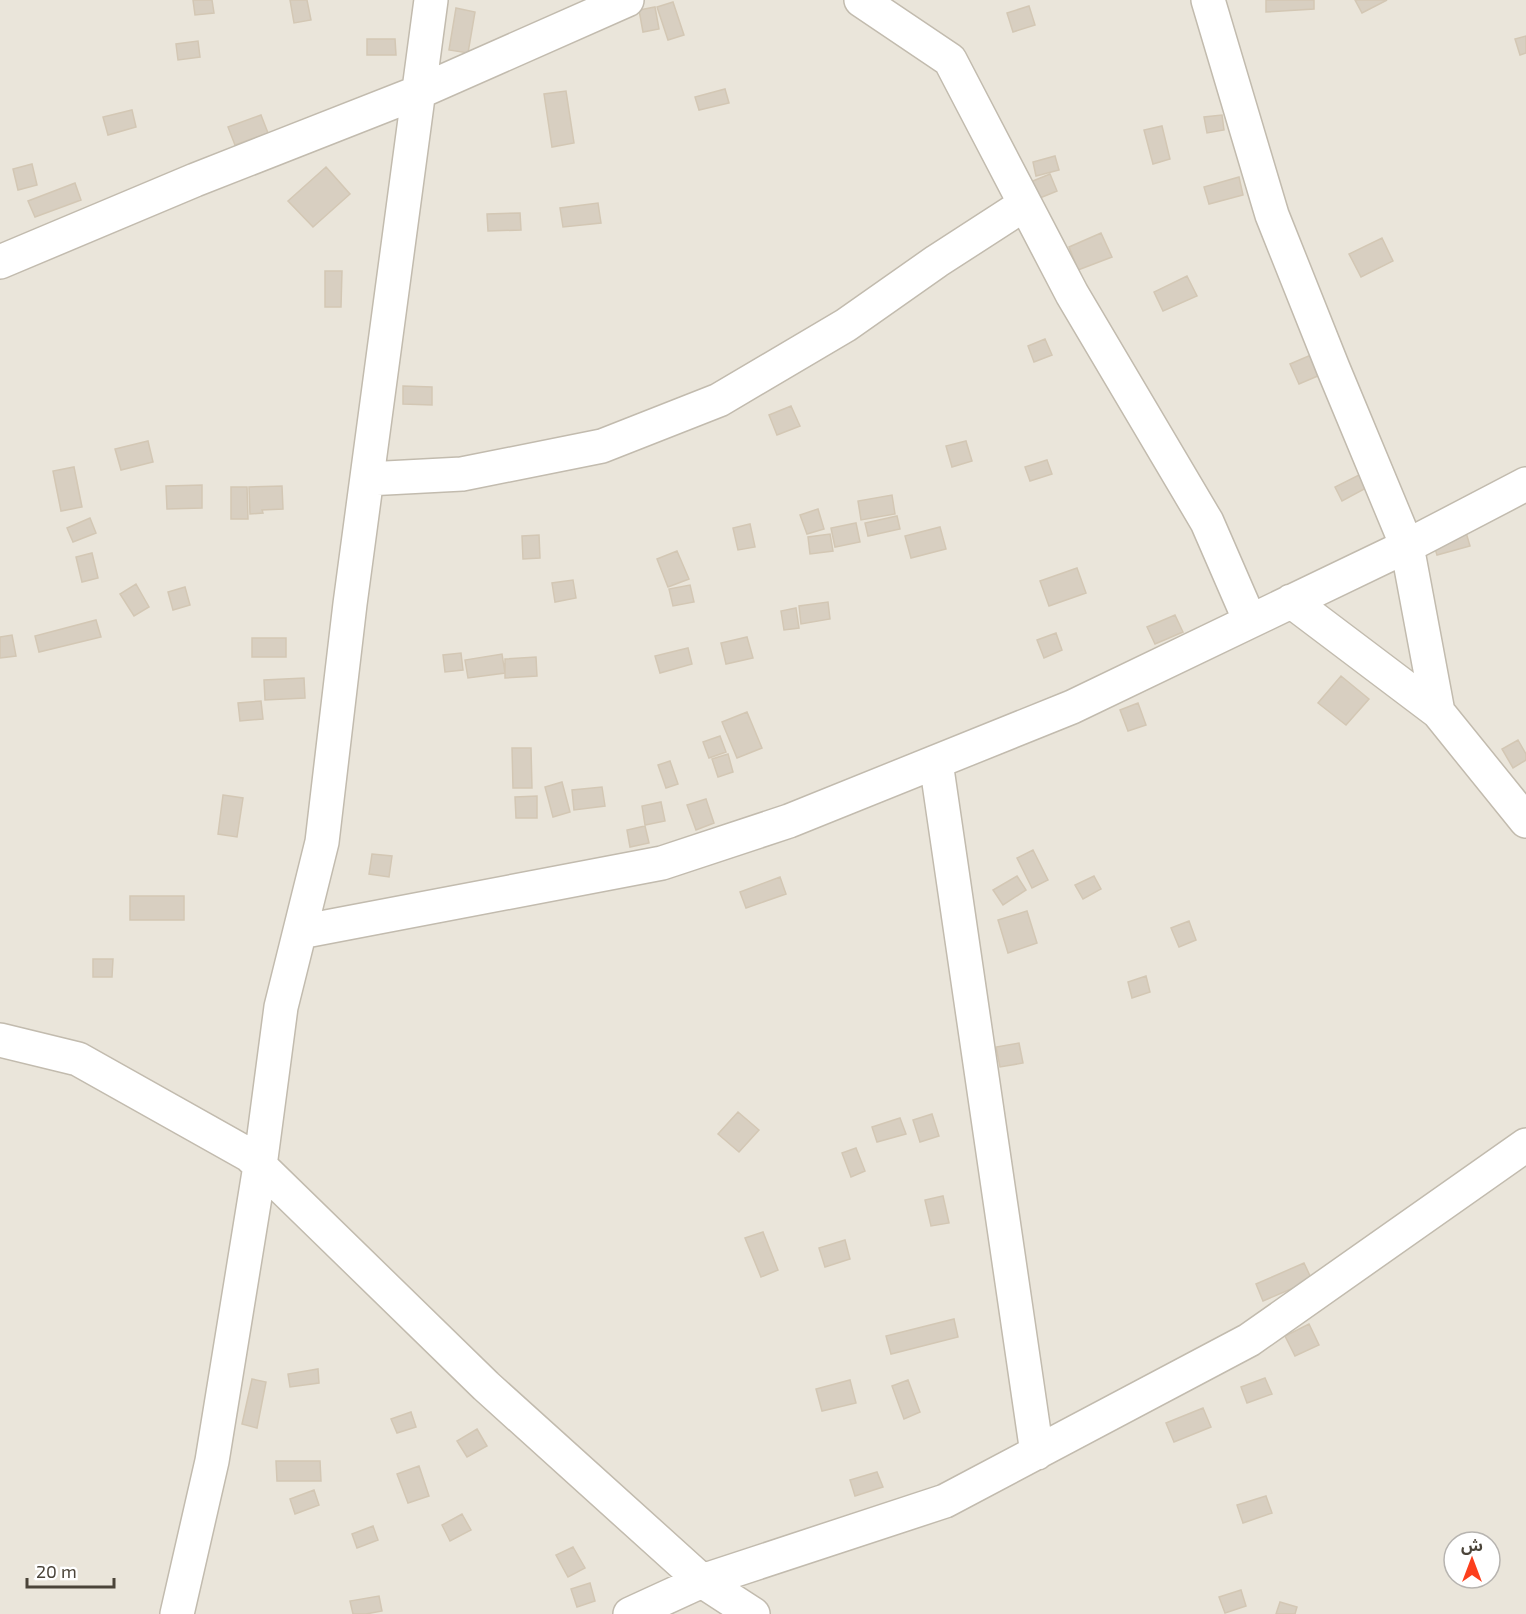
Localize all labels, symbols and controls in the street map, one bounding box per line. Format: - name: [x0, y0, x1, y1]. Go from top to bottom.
- north arrow: [1442, 1530, 1502, 1590]
- text: ش: [1461, 1535, 1483, 1555]
- scale bar: [27, 1551, 114, 1589]
- text: 20 m: [36, 1560, 77, 1582]

